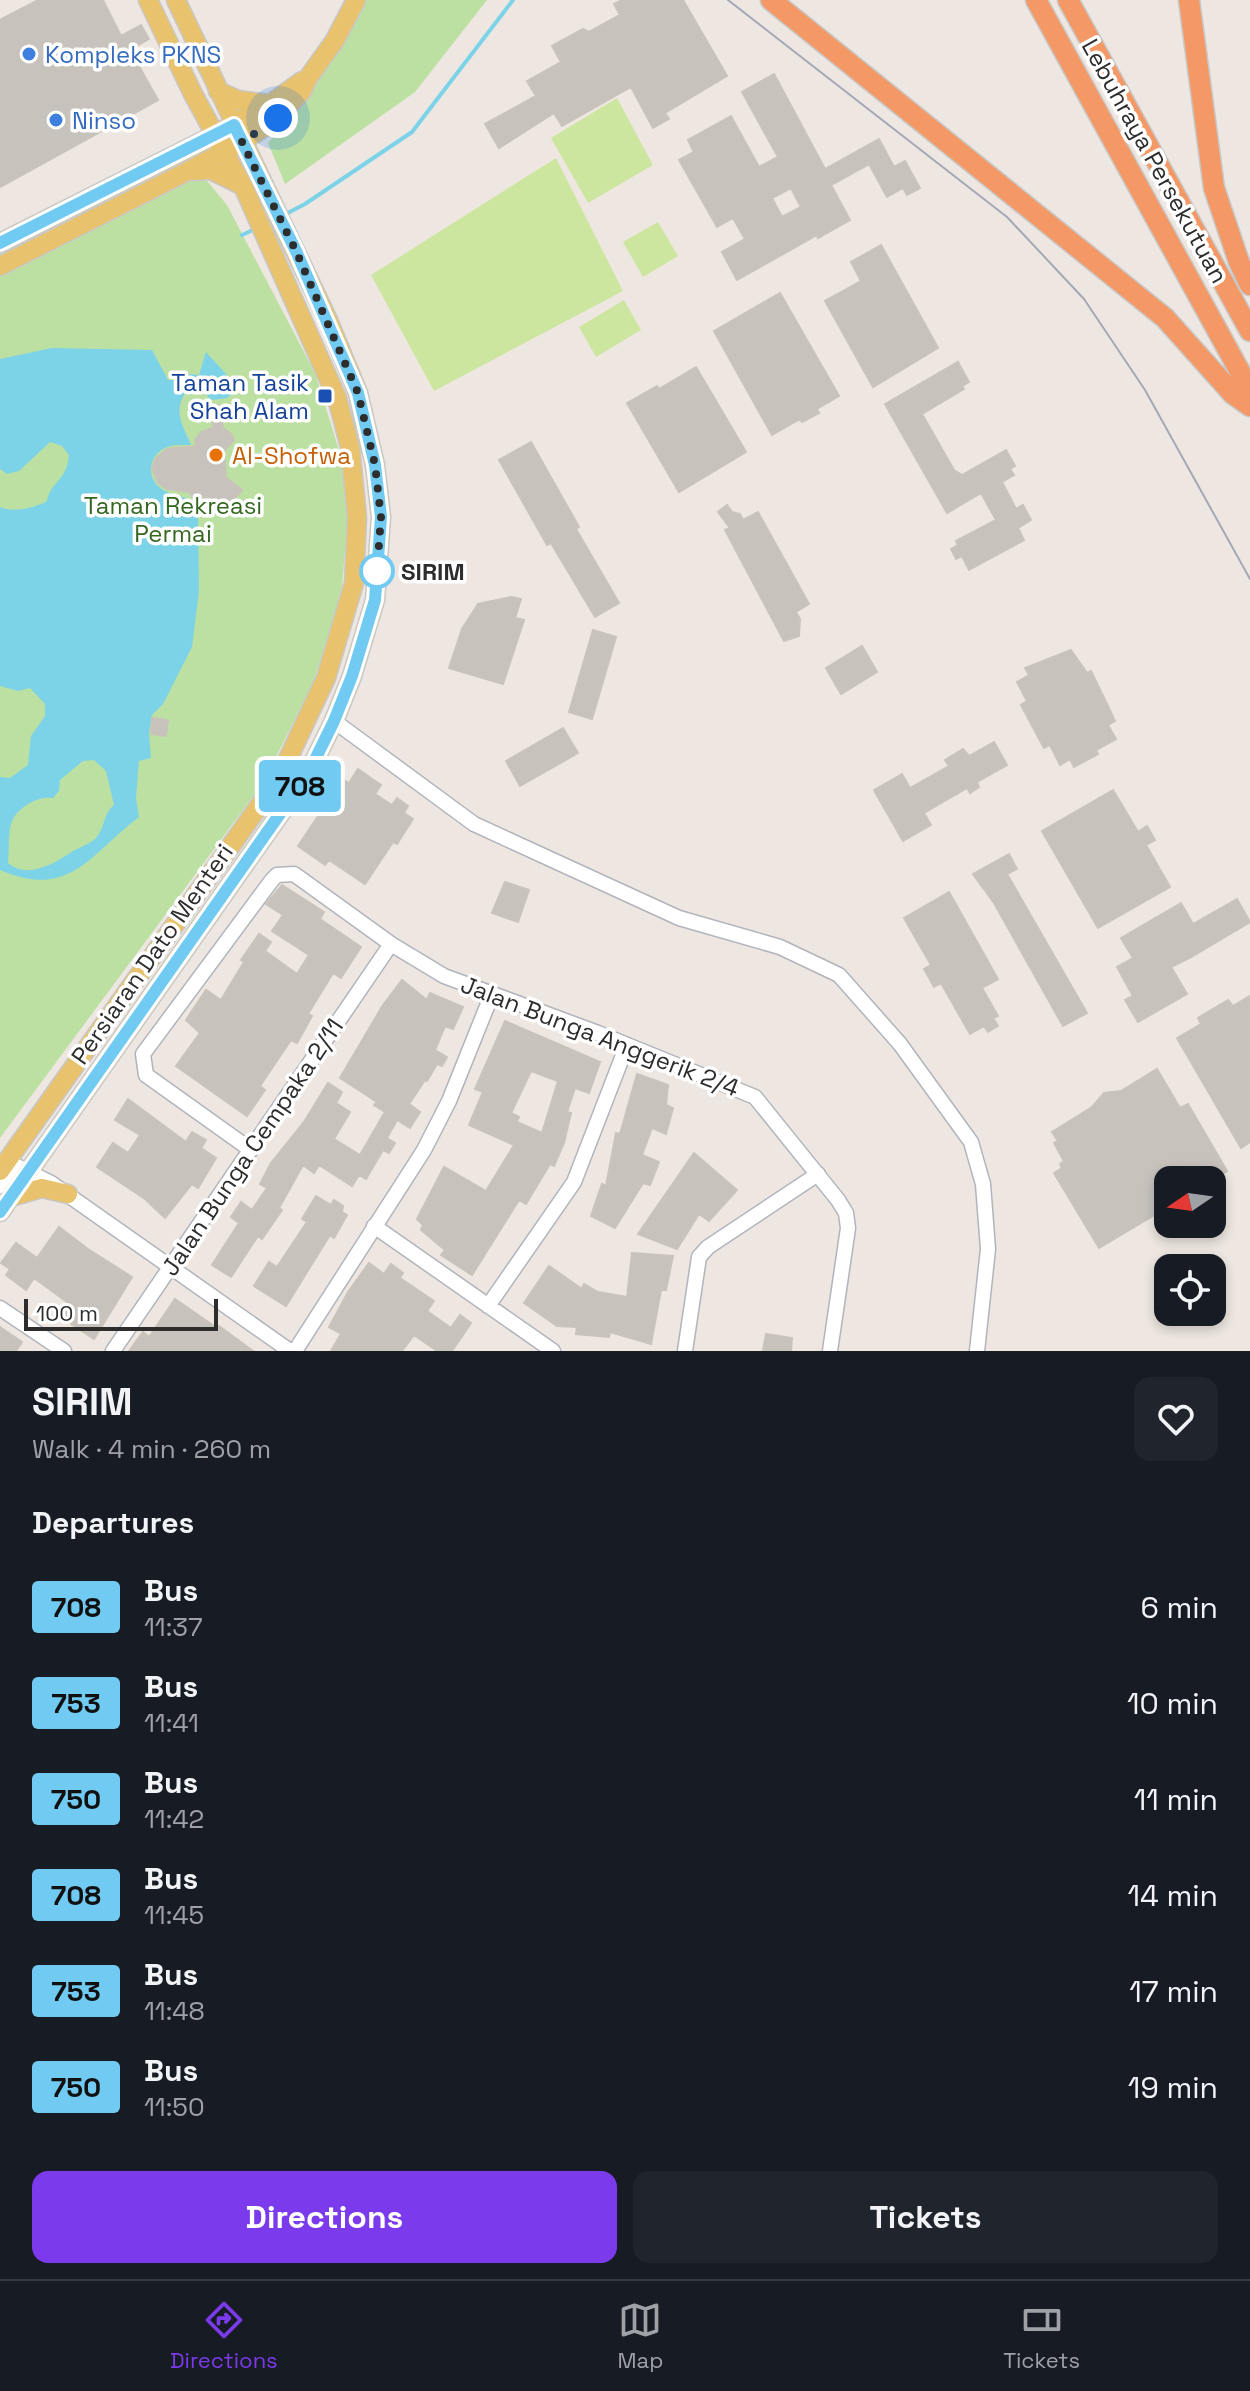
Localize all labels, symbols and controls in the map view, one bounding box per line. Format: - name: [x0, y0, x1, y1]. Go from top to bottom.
- street label: Lebuhraya Persekutuan: [1075, 33, 1235, 289]
- place label: Kompleks PKNS: [45, 39, 221, 70]
- marker: Kompleks PKNS: [20, 45, 38, 63]
- your location: [258, 98, 298, 138]
- place label: Ninso: [72, 105, 136, 136]
- marker: Ninso: [47, 111, 65, 129]
- place label: Taman Tasik Shah Alam: [171, 367, 309, 426]
- marker: Taman Tasik Shah Alam: [316, 387, 334, 405]
- place label: Al-Shofwa: [232, 440, 351, 471]
- marker: Al-Shofwa: [207, 446, 225, 464]
- park label: Taman Rekreasi Permai: [84, 490, 262, 549]
- marker: SIRIM: [360, 554, 394, 588]
- place label: SIRIM: [401, 556, 465, 587]
- line badge: 708: [254, 760, 346, 812]
- text: 708: [275, 768, 325, 804]
- street label: Persiaran Dato Menteri: [64, 838, 240, 1070]
- street label: Jalan Bunga Anggerik 2/4: [456, 969, 744, 1103]
- street label: Jalan Bunga Cempaka 2/11: [154, 1012, 350, 1282]
- north arrow: [1154, 1166, 1226, 1238]
- map controls: [1154, 1166, 1226, 1326]
- button: locate: [1154, 1254, 1226, 1326]
- scale bar: [24, 1295, 218, 1331]
- text: 100 m: [36, 1299, 98, 1327]
- button: heart: [1134, 1377, 1218, 1461]
- text: SIRIM: [32, 1378, 133, 1426]
- text: Walk · 4 min · 260 m: [32, 1432, 271, 1466]
- text: Departures: [32, 1503, 194, 1542]
- text: Bus: [144, 1571, 198, 1610]
- text: 6 min: [1140, 1588, 1218, 1627]
- text: 708: [51, 1589, 101, 1625]
- text: 11:37: [144, 1610, 203, 1644]
- text: Bus: [144, 1667, 198, 1706]
- text: 10 min: [1127, 1684, 1218, 1723]
- text: 753: [51, 1685, 101, 1721]
- text: 11:41: [144, 1706, 199, 1740]
- text: Bus: [144, 1763, 198, 1802]
- text: 11 min: [1134, 1780, 1218, 1819]
- text: 750: [51, 1781, 101, 1817]
- text: 11:42: [144, 1802, 204, 1836]
- text: Bus: [144, 1859, 198, 1898]
- text: 14 min: [1127, 1876, 1218, 1915]
- text: 708: [51, 1877, 101, 1913]
- text: 11:45: [144, 1898, 204, 1932]
- text: Bus: [144, 1955, 198, 1994]
- text: 17 min: [1129, 1972, 1218, 2011]
- text: 753: [51, 1973, 101, 2009]
- text: 11:48: [144, 1994, 205, 2028]
- text: Bus: [144, 2051, 198, 2090]
- text: 19 min: [1128, 2068, 1218, 2107]
- text: 750: [51, 2069, 101, 2105]
- text: 11:50: [144, 2090, 205, 2124]
- button: Directions: [32, 2171, 617, 2263]
- button: Tickets: [633, 2171, 1218, 2263]
- tab: Directions: [170, 2298, 278, 2374]
- tab: Map: [618, 2298, 663, 2374]
- tab: Tickets: [1003, 2298, 1080, 2374]

